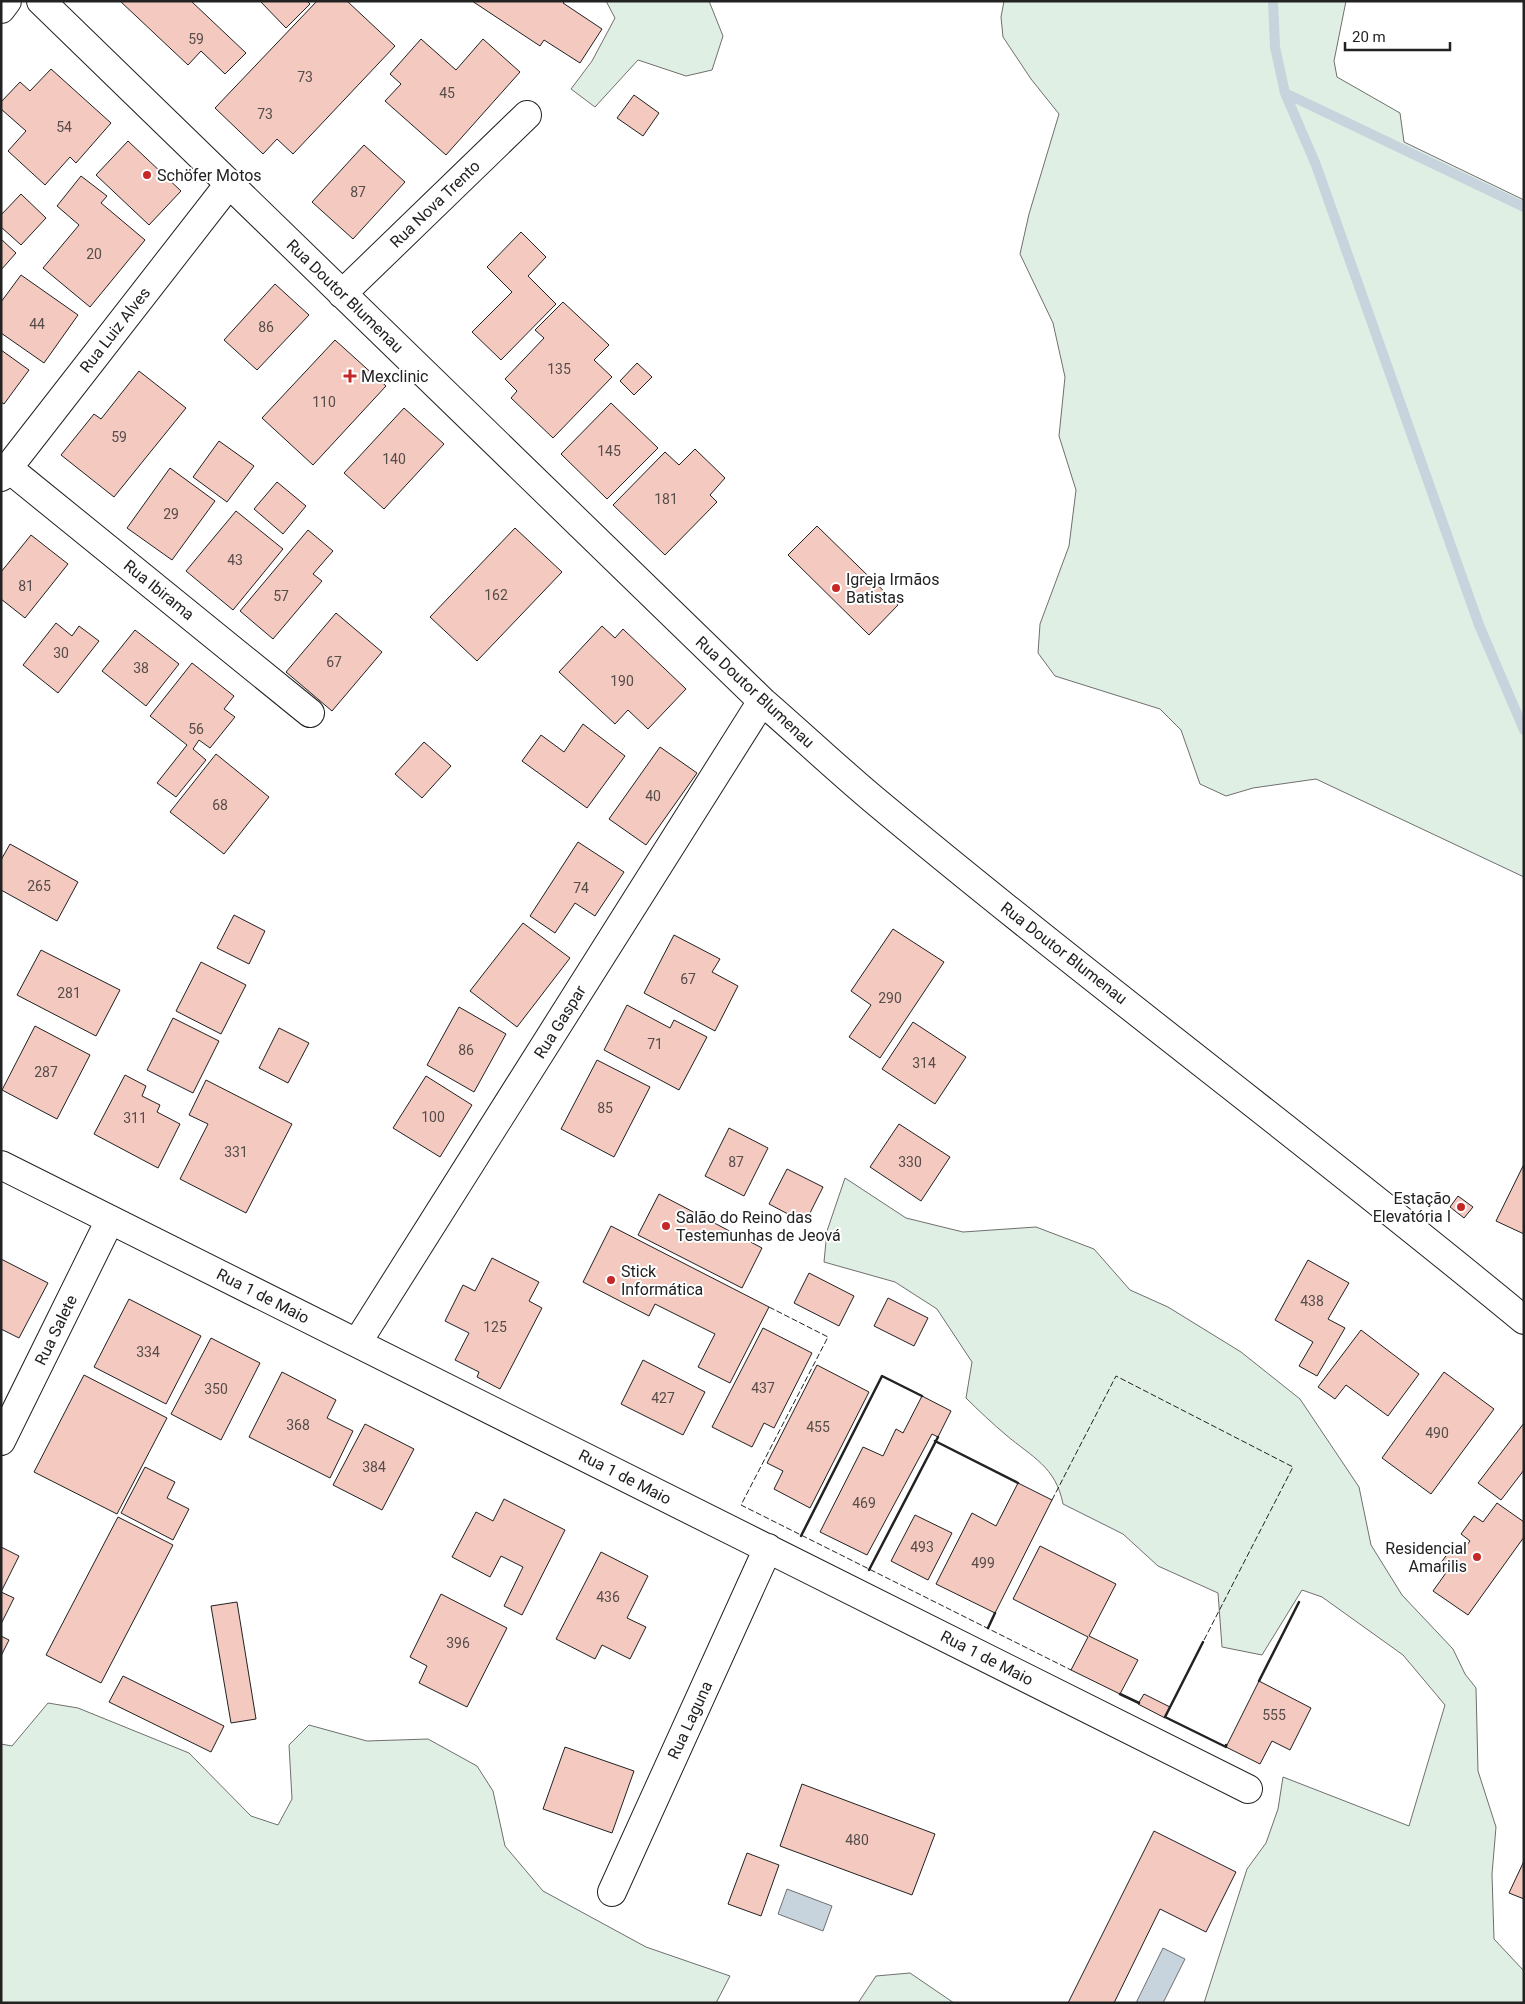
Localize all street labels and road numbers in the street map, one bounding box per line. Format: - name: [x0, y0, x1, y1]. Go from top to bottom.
- street label: Rua Nova Trento: [386, 156, 484, 252]
- street label: Rua Doutor Blumenau: [283, 235, 407, 357]
- street label: Rua Luiz Alves: [76, 284, 154, 376]
- street label: Rua Ibirama: [120, 556, 198, 624]
- street label: Rua Doutor Blumenau: [692, 632, 818, 752]
- street label: Rua Doutor Blumenau: [997, 898, 1131, 1008]
- street label: Rua Gaspar: [530, 982, 590, 1062]
- street label: Rua 1 de Maio: [213, 1264, 313, 1328]
- street label: Rua Salete: [31, 1292, 81, 1368]
- street label: Rua 1 de Maio: [575, 1445, 675, 1509]
- street label: Rua 1 de Maio: [937, 1626, 1037, 1690]
- street label: Rua Laguna: [664, 1678, 716, 1762]

